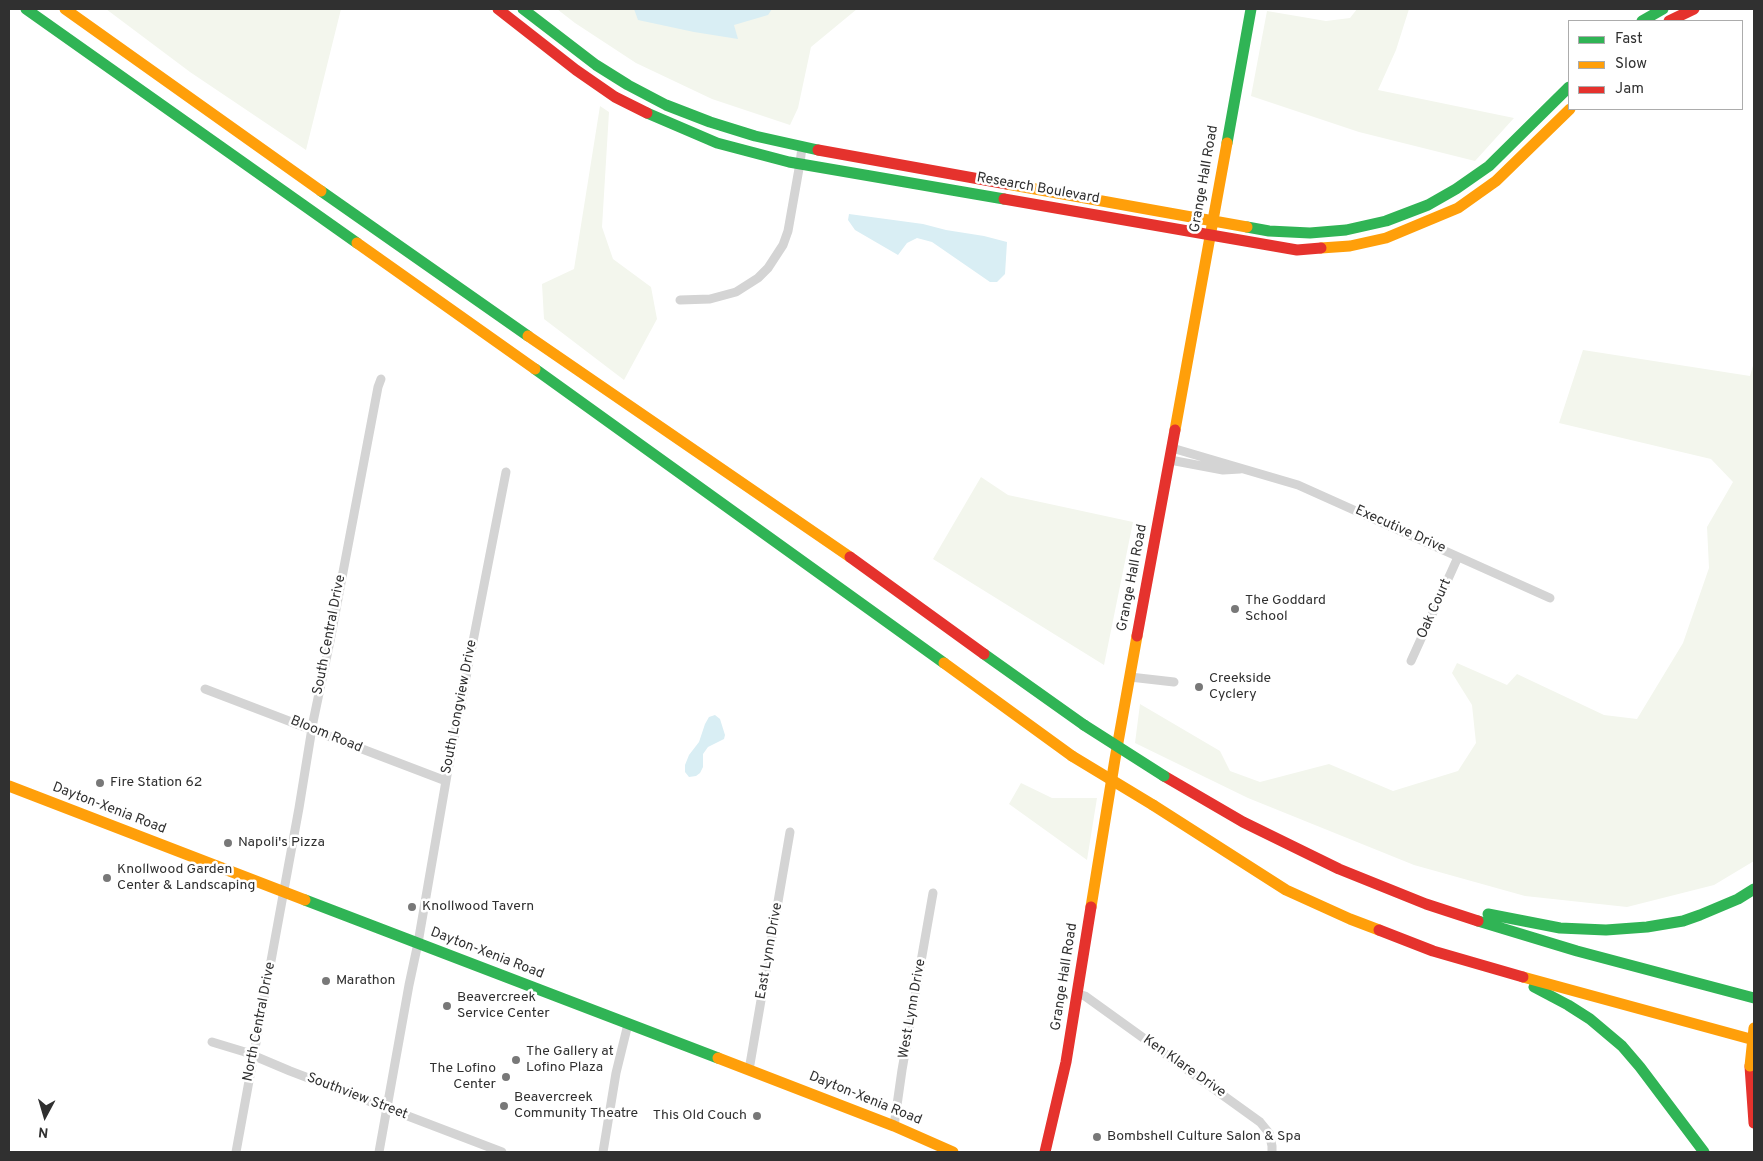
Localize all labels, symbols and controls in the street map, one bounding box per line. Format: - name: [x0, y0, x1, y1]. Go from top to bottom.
- legend: [1568, 20, 1743, 110]
- text: Fast: [1615, 30, 1643, 49]
- text: Slow: [1615, 55, 1647, 74]
- text: Jam: [1615, 80, 1644, 99]
- street label: Grange Hall Road: [1187, 124, 1223, 234]
- street label: Research Boulevard: [975, 170, 1101, 208]
- street label: Executive Drive: [1352, 503, 1448, 557]
- street label: Grange Hall Road: [1114, 523, 1152, 633]
- street label: South Central Drive: [310, 574, 350, 696]
- street label: Oak Court: [1414, 576, 1456, 642]
- place label: The Goddard School: [1245, 593, 1326, 626]
- marker: The Goddard School: [1229, 603, 1241, 615]
- street label: South Longview Drive: [439, 639, 481, 775]
- place label: Creekside Cyclery: [1209, 671, 1271, 704]
- marker: Creekside Cyclery: [1193, 681, 1205, 693]
- street label: Bloom Road: [288, 713, 364, 757]
- place label: Fire Station 62: [110, 775, 202, 791]
- marker: Fire Station 62: [94, 777, 106, 789]
- street label: Dayton-Xenia Road: [50, 780, 168, 838]
- place label: Napoli's Pizza: [238, 835, 325, 851]
- marker: Napoli's Pizza: [222, 837, 234, 849]
- place label: Knollwood Garden Center & Landscaping: [117, 862, 255, 894]
- marker: Knollwood Garden Center & Landscaping: [101, 872, 113, 884]
- place label: Knollwood Tavern: [422, 899, 534, 915]
- marker: Knollwood Tavern: [406, 901, 418, 913]
- street label: East Lynn Drive: [753, 901, 787, 1001]
- street label: Grange Hall Road: [1048, 922, 1082, 1032]
- street label: Dayton-Xenia Road: [428, 925, 546, 983]
- street label: West Lynn Drive: [896, 958, 930, 1060]
- street label: North Central Drive: [240, 961, 280, 1083]
- place label: Marathon: [336, 973, 395, 989]
- marker: Marathon: [320, 975, 332, 987]
- place label: Beavercreek Service Center: [457, 990, 550, 1022]
- marker: Beavercreek Service Center: [441, 1000, 453, 1012]
- street label: Ken Klare Drive: [1139, 1032, 1229, 1102]
- place label: The Gallery at Lofino Plaza: [526, 1044, 614, 1076]
- marker: The Gallery at Lofino Plaza: [510, 1054, 522, 1066]
- place label: The Lofino Center: [429, 1061, 496, 1094]
- street label: Dayton-Xenia Road: [806, 1069, 924, 1129]
- street label: Southview Street: [304, 1070, 410, 1124]
- marker: The Lofino Center: [500, 1071, 512, 1083]
- place label: Beavercreek Community Theatre: [514, 1090, 638, 1122]
- north arrow: [20, 1091, 70, 1141]
- marker: Beavercreek Community Theatre: [498, 1100, 510, 1112]
- place label: This Old Couch: [653, 1108, 747, 1124]
- marker: This Old Couch: [751, 1110, 763, 1122]
- text: N: [37, 1122, 49, 1140]
- place label: Bombshell Culture Salon & Spa: [1107, 1129, 1301, 1145]
- marker: Bombshell Culture Salon & Spa: [1091, 1131, 1103, 1143]

